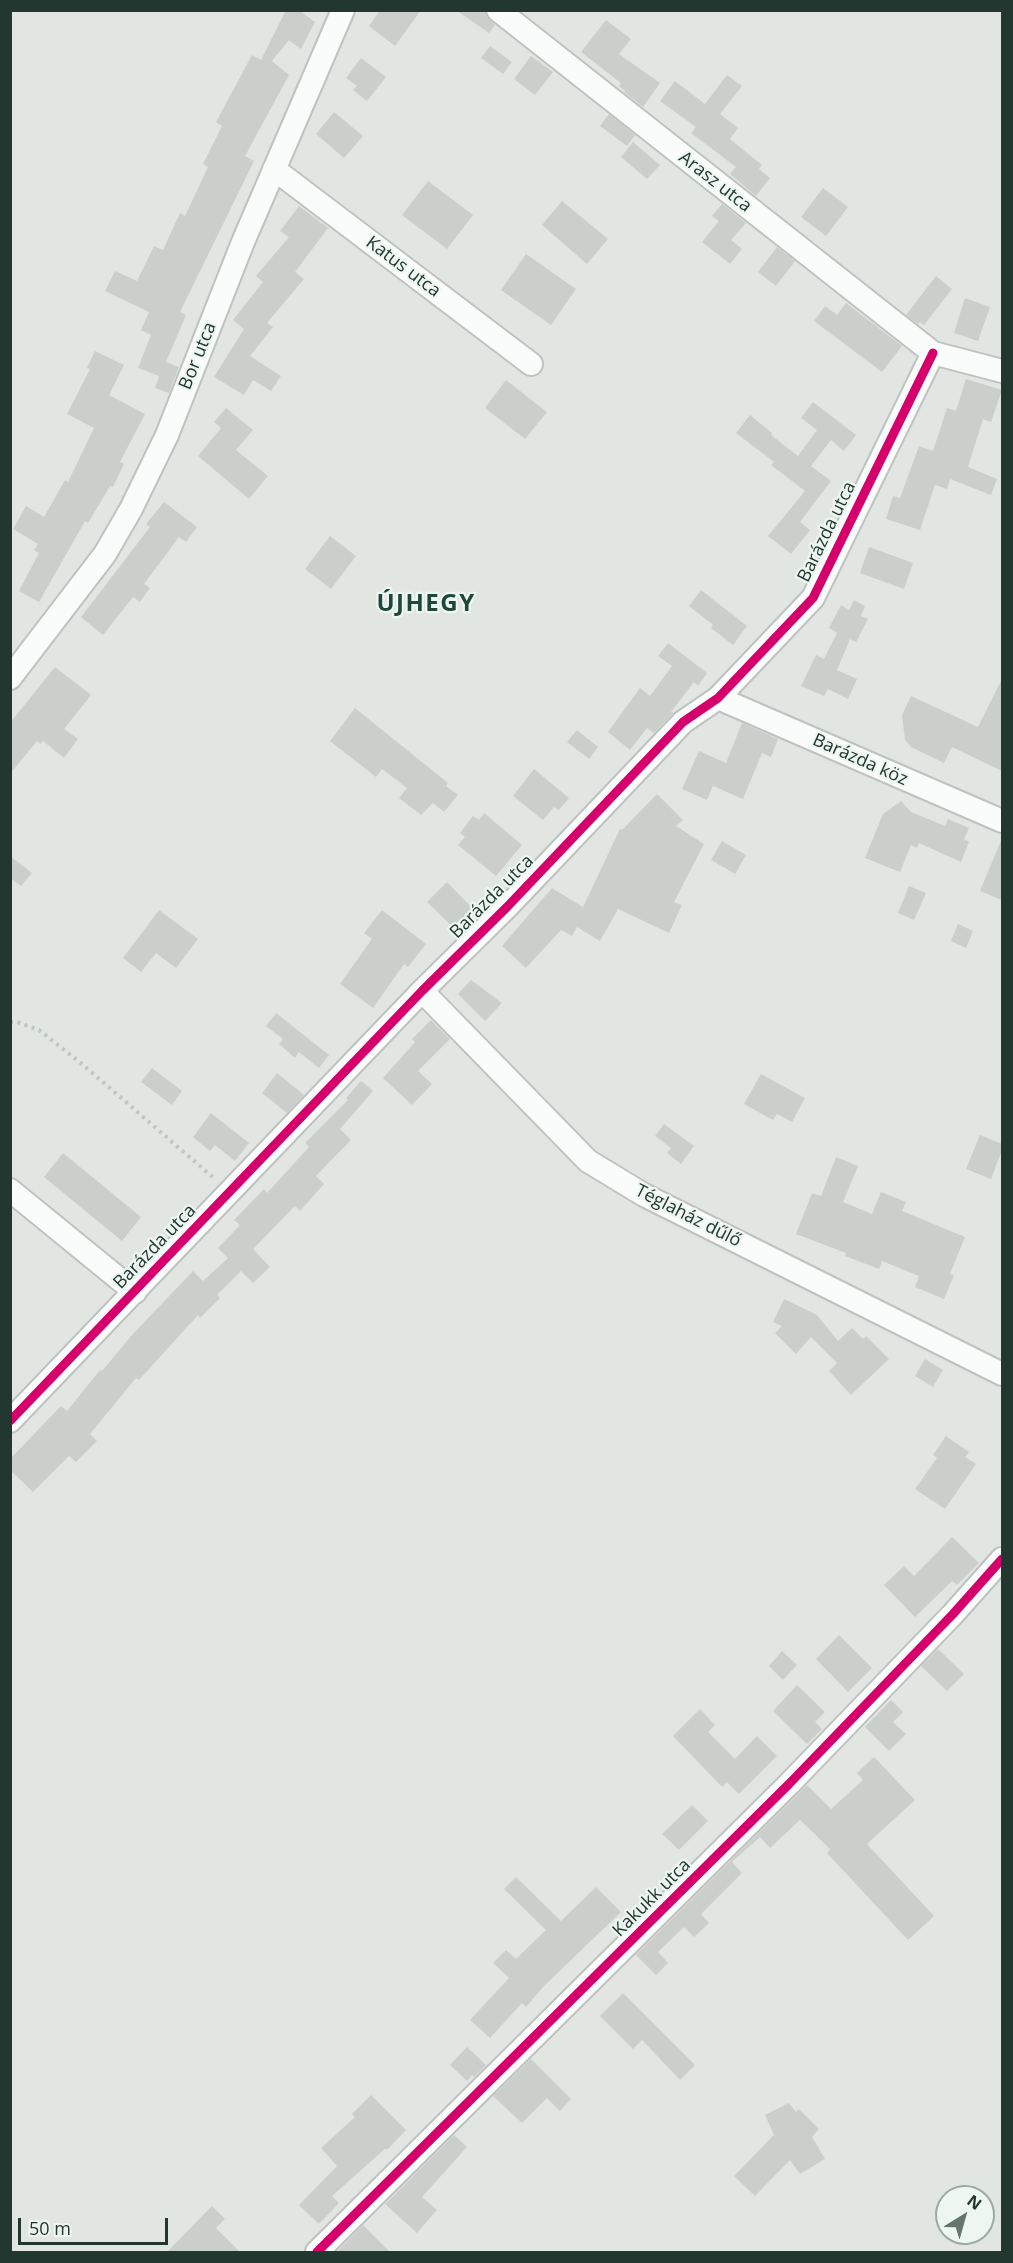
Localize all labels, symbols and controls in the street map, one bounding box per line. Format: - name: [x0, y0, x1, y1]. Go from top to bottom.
- street label: Arasz utca: [674, 147, 756, 217]
- street label: Katus utca: [361, 232, 445, 302]
- street label: Bor utca: [175, 319, 221, 393]
- street label: Barázda utca: [793, 478, 861, 586]
- district label: ÚJHEGY: [376, 590, 476, 618]
- street label: Barázda köz: [809, 729, 911, 791]
- street label: Barázda utca: [446, 851, 538, 943]
- street label: Téglaház dűlő: [631, 1180, 745, 1252]
- street label: Barázda utca: [109, 1200, 201, 1294]
- street label: Kakukk utca: [609, 1855, 695, 1941]
- north arrow: [935, 2185, 995, 2245]
- text: N: [963, 2190, 986, 2215]
- scale bar: [21, 2206, 171, 2244]
- text: 50 m: [29, 2216, 71, 2240]

